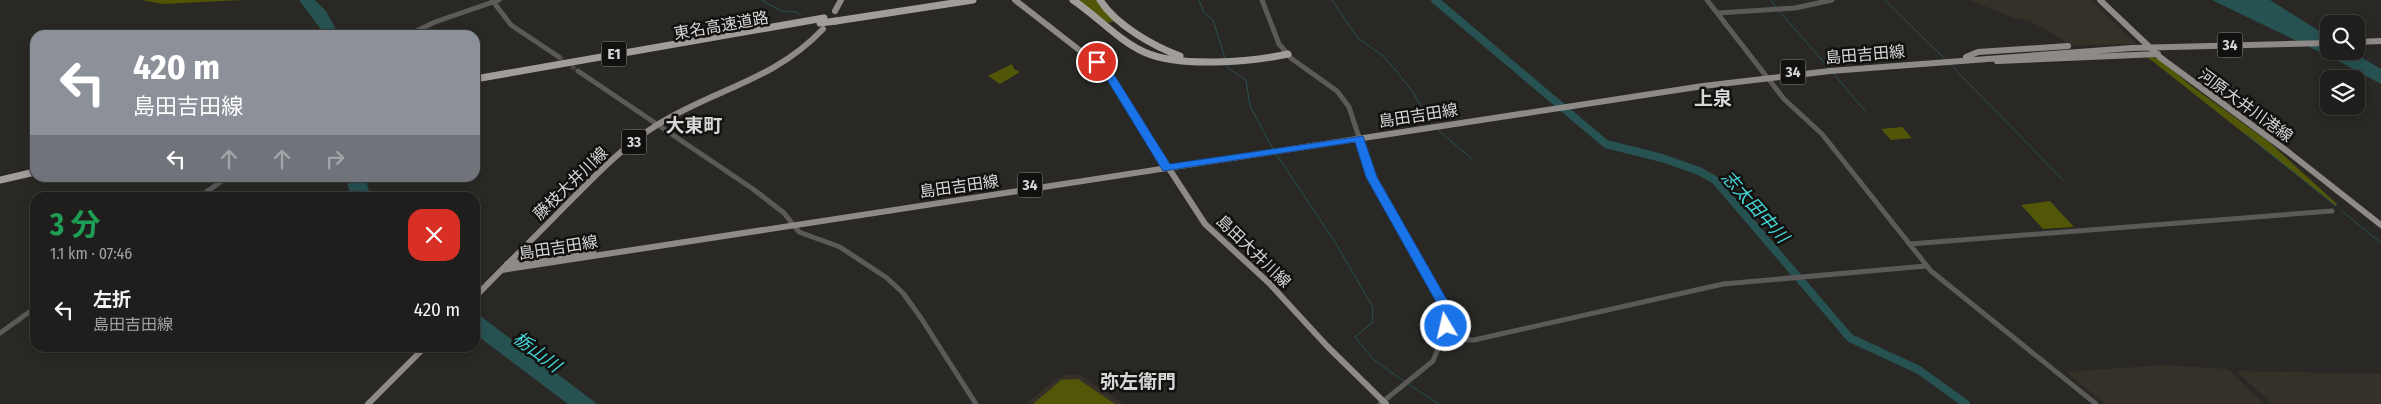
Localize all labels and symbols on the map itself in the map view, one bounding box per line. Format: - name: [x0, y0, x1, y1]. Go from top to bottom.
- street label: 東名高速道路: [672, 8, 770, 43]
- road number: 34: [2218, 32, 2242, 58]
- pin: [1076, 41, 1118, 83]
- road number: E1: [602, 42, 626, 66]
- street label: 島田吉田線: [1824, 42, 1906, 67]
- road number: 34: [1780, 60, 1806, 84]
- street label: 河原大井川港線: [2195, 65, 2297, 146]
- district label: 上泉: [1694, 87, 1732, 110]
- street label: 島田吉田線: [1377, 100, 1459, 131]
- district label: 大東町: [665, 114, 723, 137]
- road number: 33: [622, 130, 646, 154]
- street label: 藤枝大井川線: [529, 143, 611, 224]
- water label: 志太田中川: [1717, 166, 1795, 249]
- street label: 島田吉田線: [918, 172, 1000, 201]
- road number: 34: [1018, 172, 1042, 198]
- street label: 島田大井川線: [1213, 211, 1295, 292]
- street label: 島田吉田線: [517, 232, 599, 263]
- position arrow: [1419, 299, 1471, 351]
- water label: 栃山川: [509, 327, 567, 378]
- district label: 弥左衛門: [1100, 370, 1176, 393]

